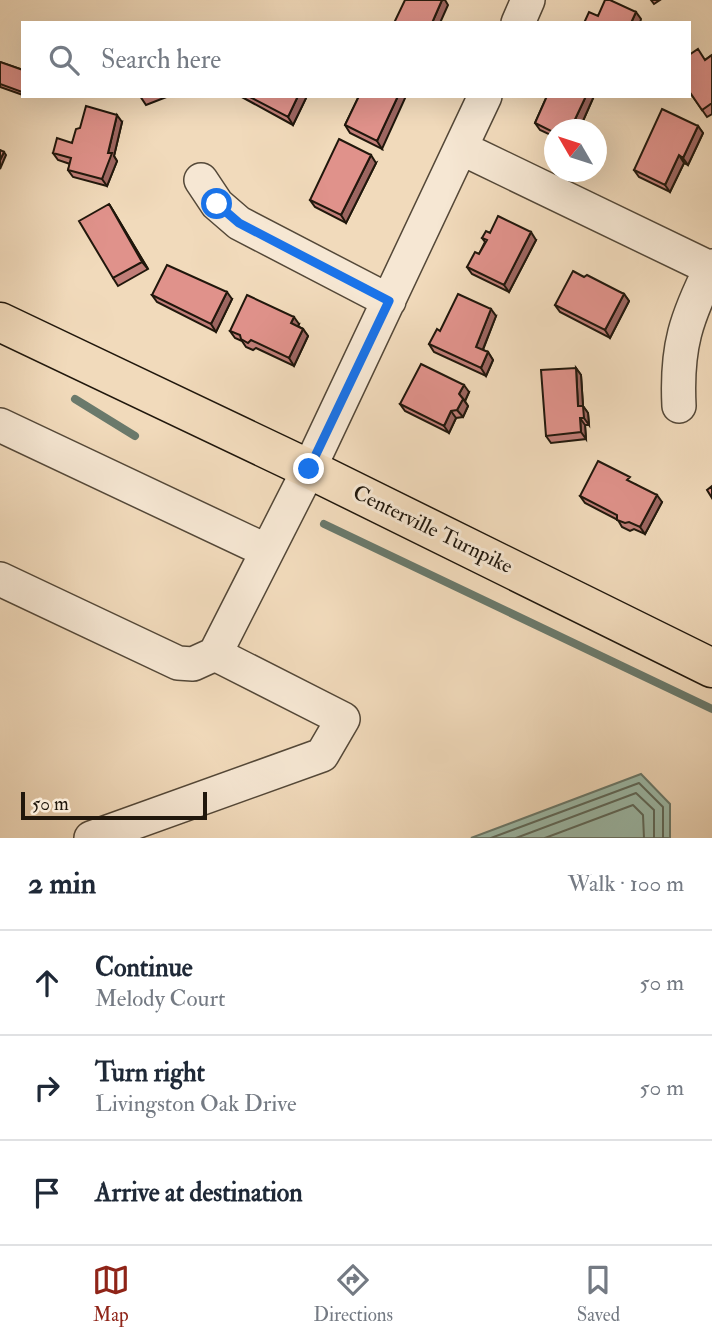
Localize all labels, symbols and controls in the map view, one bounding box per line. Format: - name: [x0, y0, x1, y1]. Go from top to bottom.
- search box: [21, 21, 691, 98]
- icon: search: [45, 41, 83, 79]
- text: Search here: [101, 44, 221, 76]
- north arrow: [544, 119, 607, 182]
- route start: [201, 188, 232, 219]
- route end: [293, 453, 324, 484]
- street label: Centerville Turnpike: [348, 479, 517, 580]
- scale bar: [21, 789, 206, 821]
- text: 50 m: [32, 792, 69, 816]
- text: 2 min: [28, 865, 96, 902]
- text: Walk · 100 m: [568, 869, 684, 898]
- text: Continue: [95, 952, 193, 984]
- icon: ahead: [28, 964, 66, 1002]
- text: 50 m: [640, 968, 684, 997]
- text: Melody Court: [95, 984, 225, 1013]
- text: Turn right: [95, 1057, 205, 1089]
- icon: right: [28, 1069, 66, 1107]
- text: 50 m: [640, 1073, 684, 1102]
- text: Livingston Oak Drive: [95, 1089, 297, 1118]
- icon: arrive: [28, 1174, 66, 1212]
- text: Arrive at destination: [95, 1177, 303, 1209]
- tab: Map: [92, 1261, 130, 1327]
- tab: Directions: [313, 1261, 393, 1327]
- tab: Saved: [577, 1261, 620, 1327]

